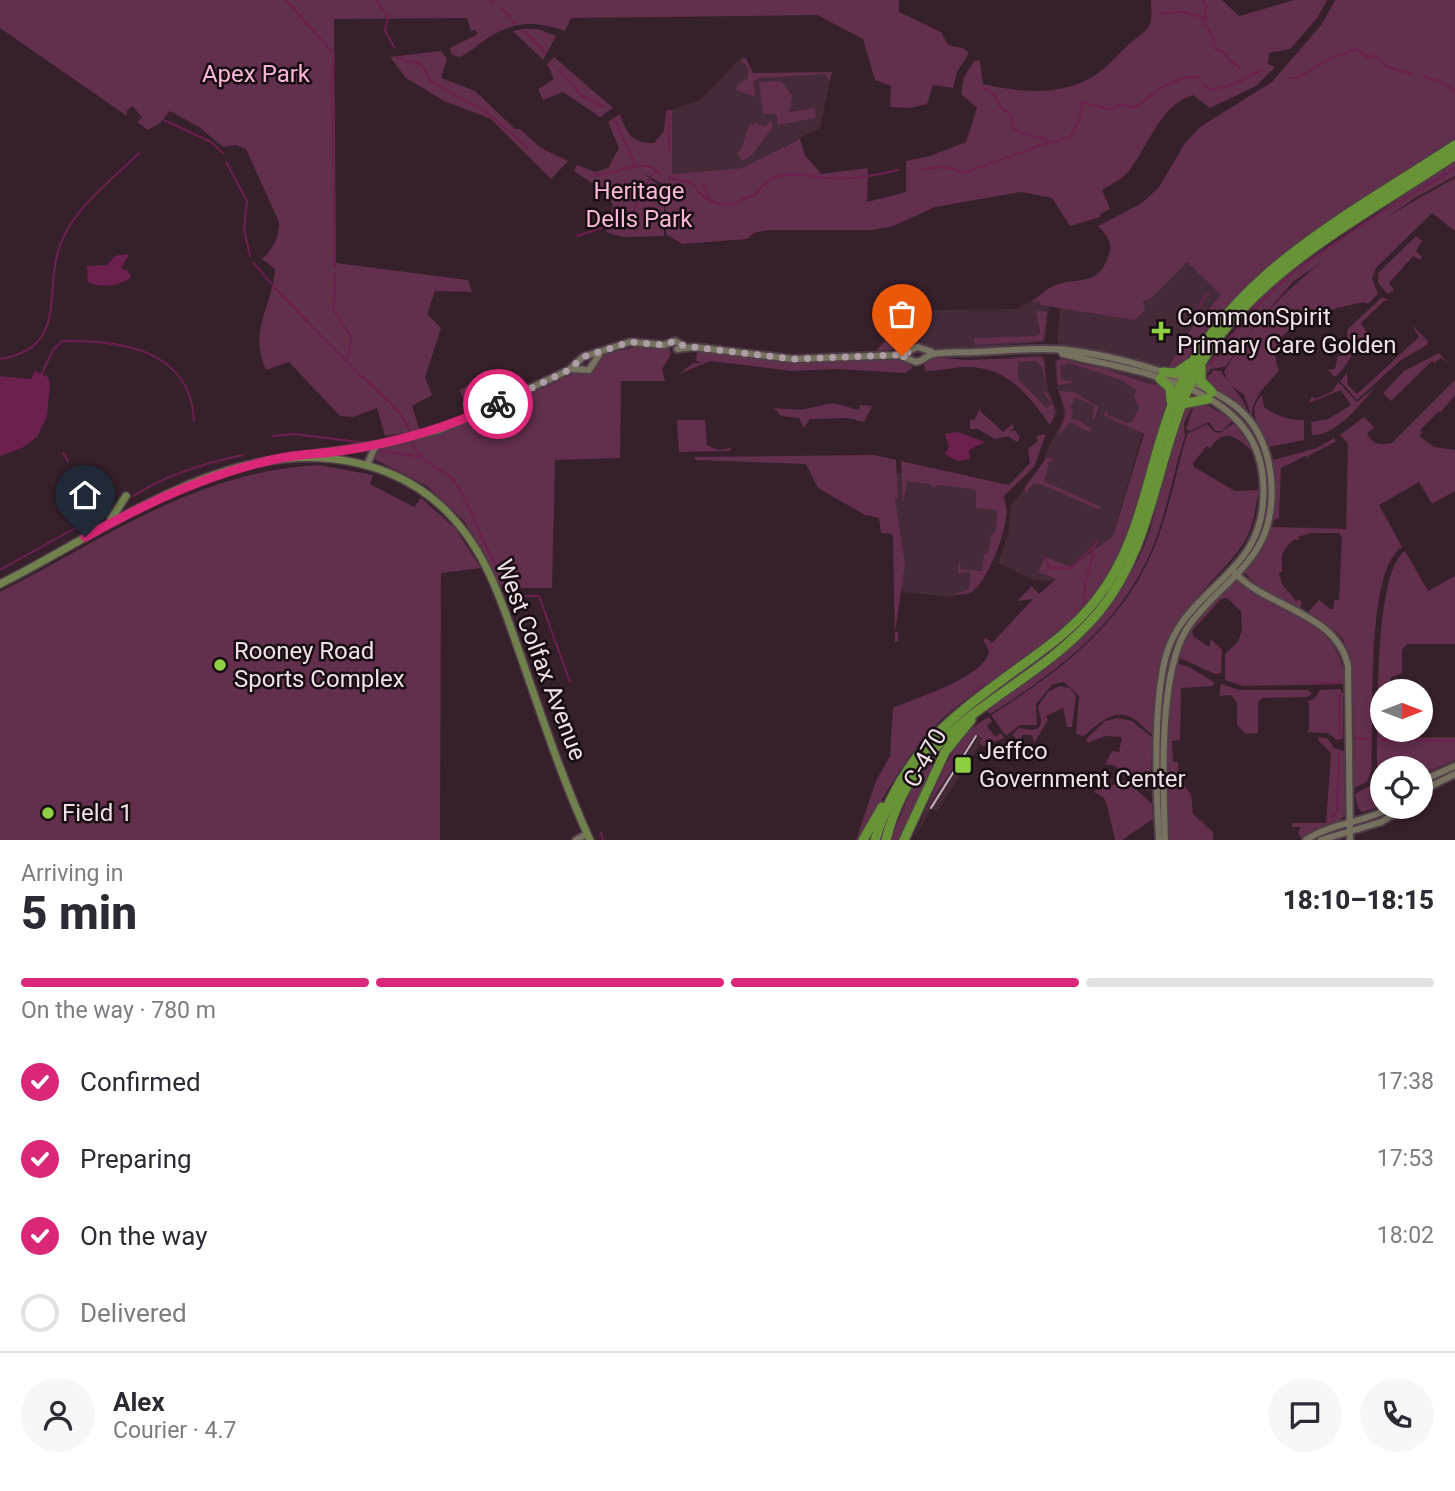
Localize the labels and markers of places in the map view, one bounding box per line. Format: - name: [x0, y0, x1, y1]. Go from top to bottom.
- pin: [872, 284, 932, 356]
- place label: CommonSpirit Primary Care Golden: [1177, 303, 1397, 359]
- marker: CommonSpirit Primary Care Golden: [1151, 321, 1171, 341]
- pin: [55, 465, 115, 537]
- place label: Rooney Road Sports Complex: [234, 637, 405, 693]
- marker: Rooney Road Sports Complex: [212, 657, 228, 673]
- place label: Jeffco Government Center: [979, 737, 1186, 793]
- marker: Jeffco Government Center: [953, 755, 973, 775]
- place label: Field 1: [62, 799, 133, 827]
- marker: Field 1: [40, 805, 56, 821]

